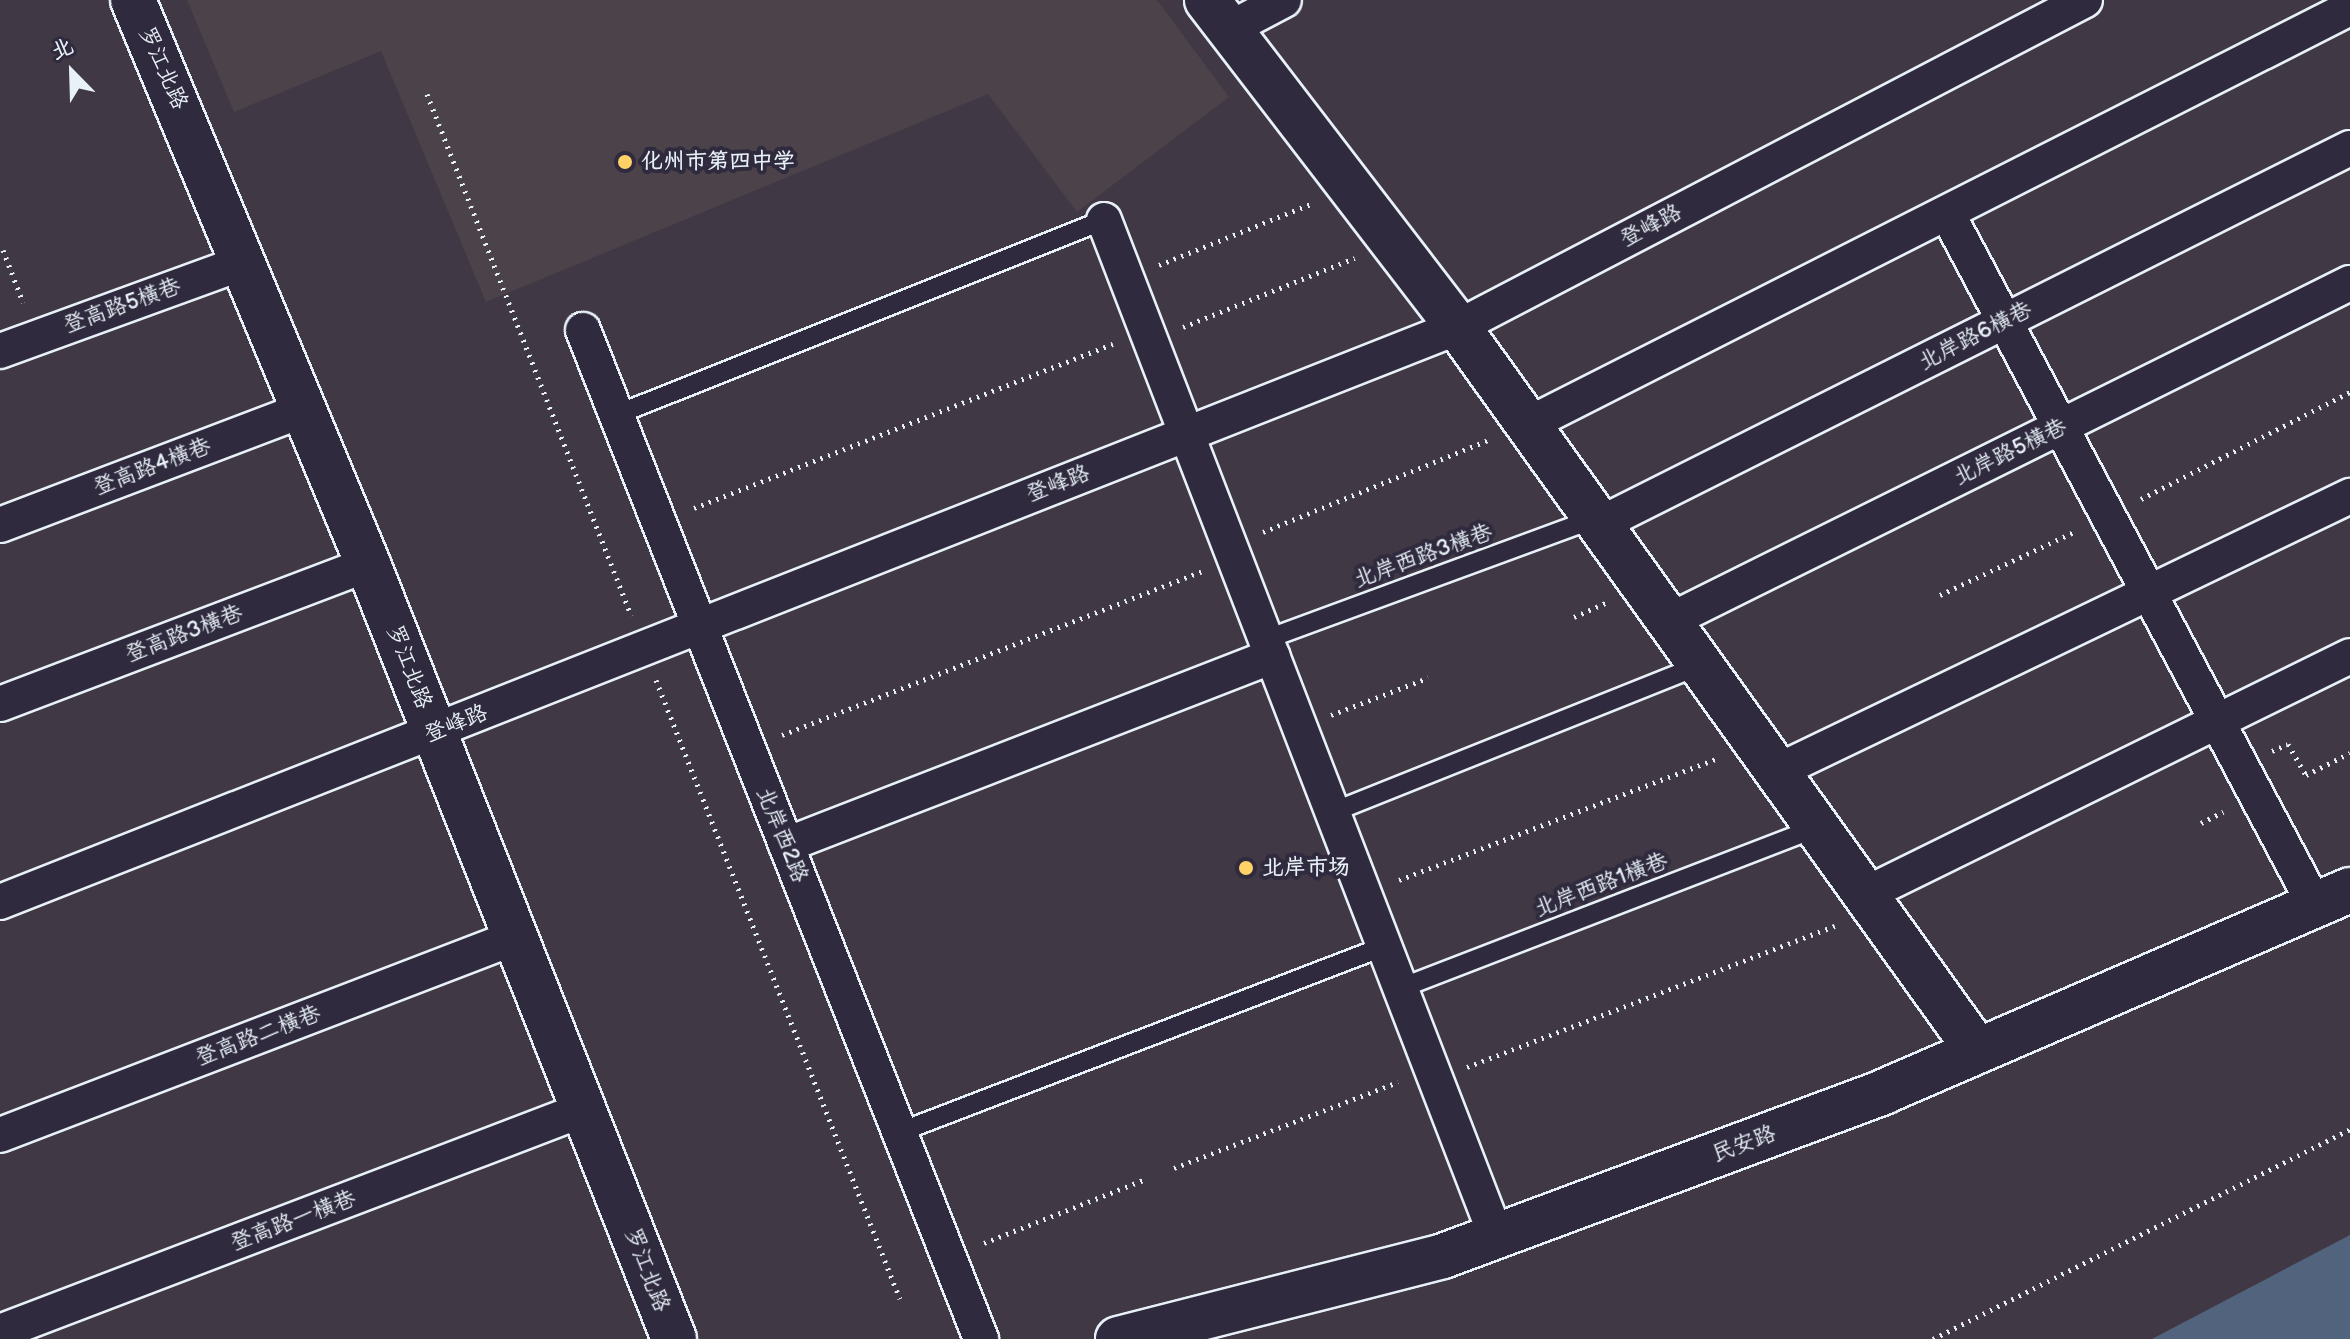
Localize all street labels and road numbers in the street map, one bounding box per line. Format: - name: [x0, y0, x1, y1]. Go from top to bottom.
- street label: 罗江北路: [133, 22, 193, 114]
- street label: 登峰路: [1616, 199, 1686, 253]
- street label: 登高路5橫巷: [60, 273, 184, 339]
- street label: 北岸路6橫巷: [1914, 296, 2036, 376]
- street label: 北岸路5橫巷: [1949, 413, 2071, 491]
- street label: 登高路4橫巷: [90, 433, 214, 501]
- street label: 登峰路: [1022, 460, 1094, 508]
- street label: 北岸西路3橫巷: [1350, 519, 1496, 593]
- street label: 登高路3橫巷: [122, 600, 246, 668]
- street label: 罗江北路: [381, 621, 437, 713]
- street label: 登峰路: [420, 699, 492, 749]
- street label: 北岸西2路: [751, 783, 813, 887]
- street label: 北岸西路1橫巷: [1531, 847, 1671, 923]
- street label: 登高路二横巷: [192, 1000, 324, 1072]
- street label: 民安路: [1708, 1120, 1780, 1168]
- street label: 登高路一横巷: [227, 1185, 359, 1257]
- street label: 罗江北路: [619, 1224, 675, 1316]

